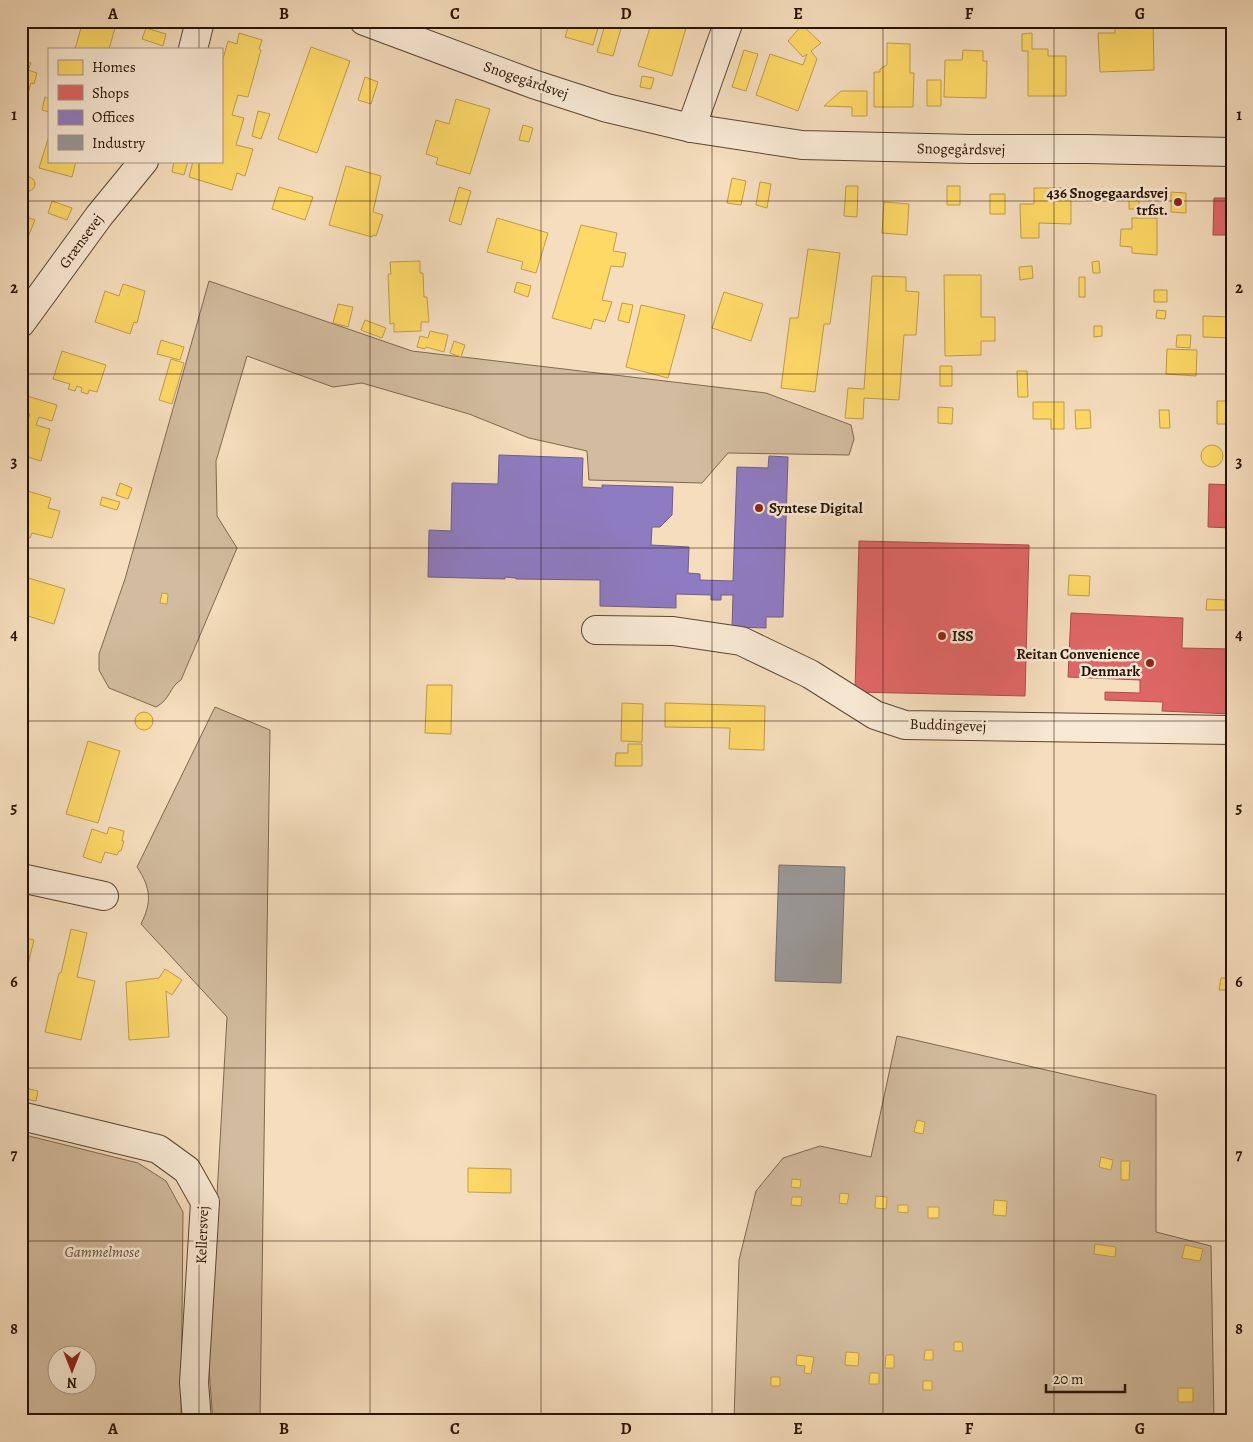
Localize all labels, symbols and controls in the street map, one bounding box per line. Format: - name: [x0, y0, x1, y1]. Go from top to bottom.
- text: A: [107, 3, 119, 25]
- text: B: [279, 3, 289, 25]
- text: C: [450, 3, 460, 25]
- text: D: [620, 3, 632, 25]
- text: E: [793, 3, 803, 25]
- text: F: [965, 3, 974, 25]
- text: G: [1135, 3, 1145, 25]
- legend: [48, 48, 222, 162]
- street label: Snogegårdsvej: [481, 56, 571, 104]
- text: Homes: [92, 57, 136, 77]
- text: Shops: [92, 83, 129, 103]
- text: 1: [11, 104, 17, 126]
- text: 1: [1236, 104, 1242, 126]
- text: Offices: [92, 107, 135, 127]
- text: Industry: [92, 133, 146, 153]
- street label: Snogegårdsvej: [917, 138, 1005, 160]
- place label: 436 Snogegaardsvej trfst.: [1046, 183, 1168, 220]
- marker: 436 Snogegaardsvej trfst.: [1172, 196, 1184, 208]
- street label: Grænsevej: [54, 210, 108, 272]
- text: 2: [10, 277, 18, 299]
- text: 2: [1235, 277, 1243, 299]
- text: 3: [11, 451, 18, 473]
- text: 3: [1236, 451, 1243, 473]
- place label: Syntese Digital: [769, 498, 863, 518]
- marker: Syntese Digital: [753, 502, 765, 514]
- text: 4: [10, 624, 18, 646]
- text: 4: [1235, 624, 1243, 646]
- place label: ISS: [952, 626, 974, 646]
- marker: ISS: [936, 630, 948, 642]
- place label: Reitan Convenience Denmark: [1016, 644, 1140, 681]
- marker: Reitan Convenience Denmark: [1144, 657, 1156, 669]
- street label: Buddingevej: [909, 714, 987, 736]
- text: 5: [11, 797, 18, 819]
- text: 5: [1236, 797, 1243, 819]
- text: 6: [10, 971, 18, 993]
- text: 6: [1235, 971, 1243, 993]
- text: 7: [11, 1144, 18, 1166]
- text: 7: [1236, 1144, 1243, 1166]
- street label: Kellersvej: [191, 1205, 213, 1265]
- park label: Gammelmose: [64, 1242, 140, 1262]
- text: 8: [10, 1318, 18, 1340]
- text: 8: [1235, 1318, 1243, 1340]
- north arrow: [48, 1344, 98, 1394]
- scale bar: [1046, 1362, 1124, 1394]
- text: 20 m: [1053, 1369, 1084, 1389]
- text: N: [67, 1373, 77, 1392]
- text: A: [107, 1418, 119, 1440]
- text: B: [279, 1418, 289, 1440]
- text: C: [450, 1418, 460, 1440]
- text: D: [620, 1418, 632, 1440]
- text: E: [793, 1418, 803, 1440]
- text: F: [965, 1418, 974, 1440]
- text: G: [1135, 1418, 1145, 1440]

